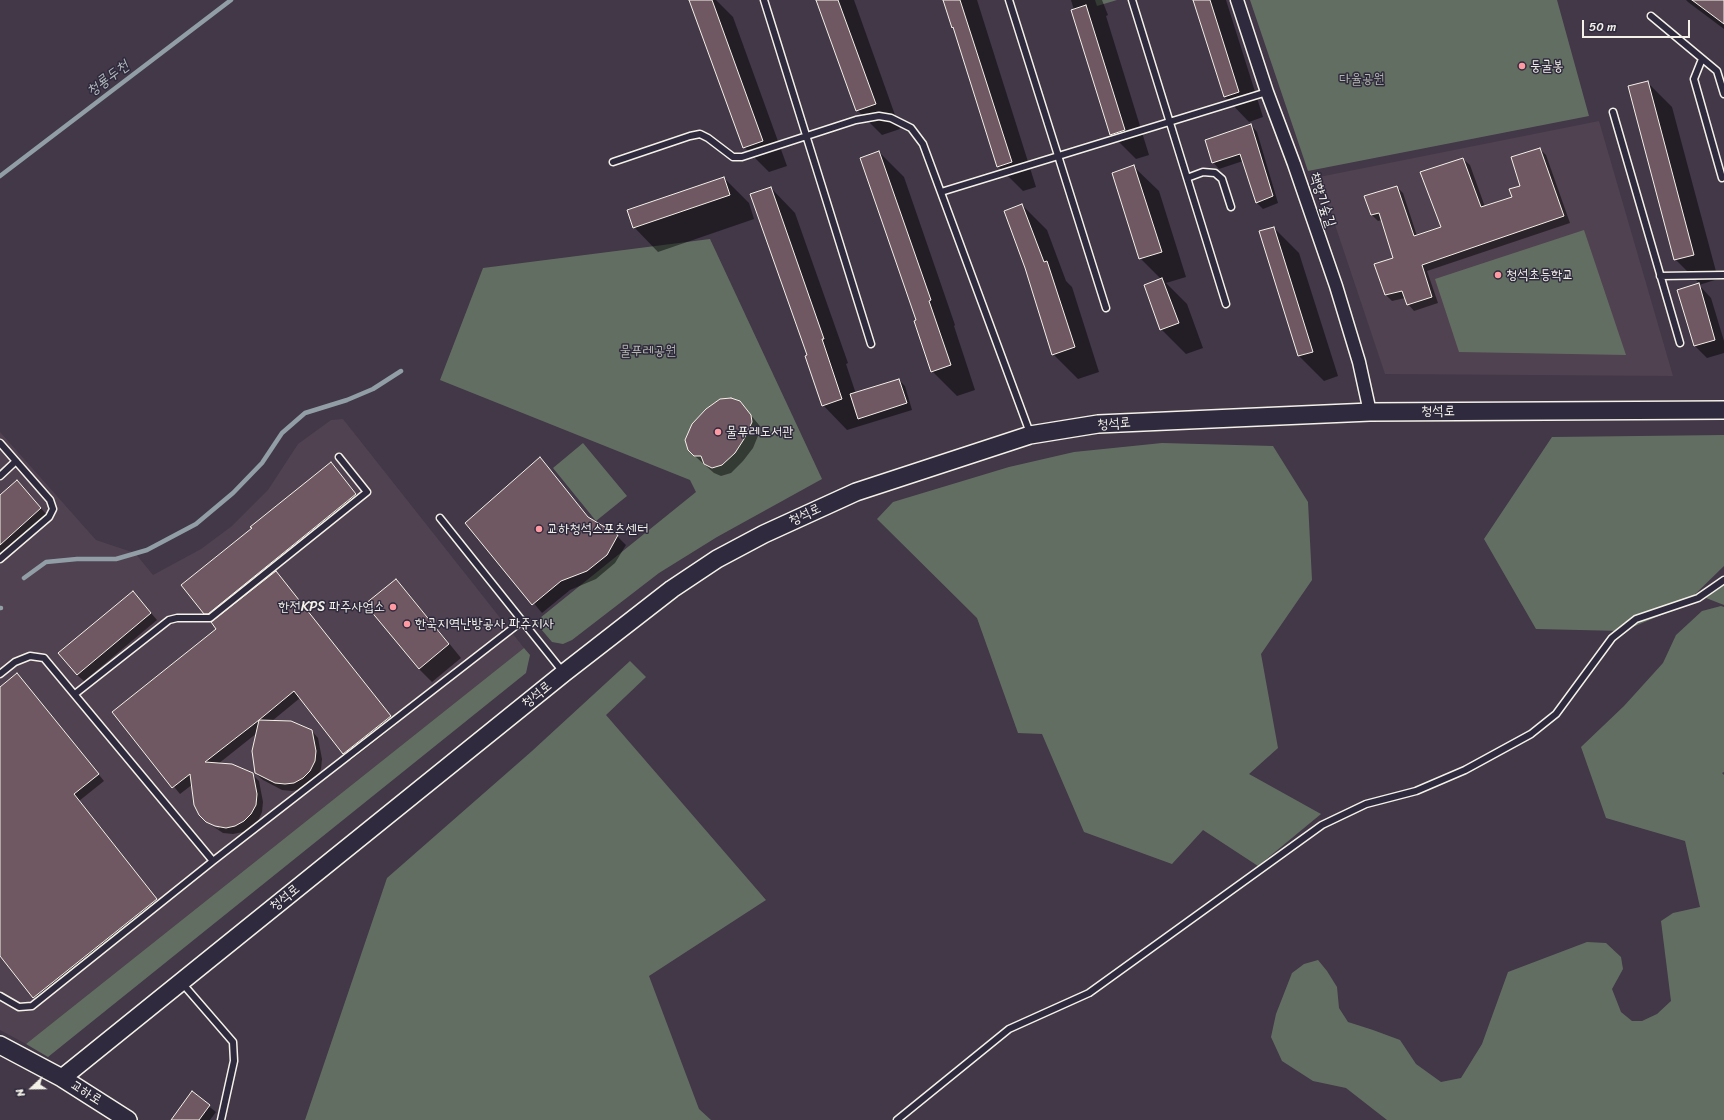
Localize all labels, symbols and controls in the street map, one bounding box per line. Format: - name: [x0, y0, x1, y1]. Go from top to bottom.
- scale bar: [1584, 12, 1692, 38]
- text: 50 m: [1589, 16, 1616, 38]
- water label: 청룡두천: [83, 57, 133, 101]
- place label: 둥굴봉: [1530, 58, 1564, 74]
- marker: 둥굴봉: [1517, 61, 1527, 71]
- park label: 다율공원: [1339, 71, 1385, 87]
- street label: 책향기숲길: [1305, 171, 1339, 229]
- place label: 청석초등학교: [1506, 267, 1574, 283]
- marker: 청석초등학교: [1493, 270, 1503, 280]
- park label: 물푸레공원: [620, 343, 676, 359]
- street label: 청석로: [1421, 403, 1455, 419]
- street label: 청석로: [1097, 414, 1131, 434]
- place label: 물푸레도서관: [726, 424, 794, 440]
- marker: 물푸레도서관: [713, 427, 723, 437]
- street label: 청석로: [786, 500, 824, 530]
- place label: 교하청석스포츠센터: [547, 521, 648, 537]
- marker: 교하청석스포츠센터: [534, 524, 544, 534]
- place label: 한전KPS 파주사업소: [278, 599, 385, 615]
- marker: 한전KPS 파주사업소: [388, 602, 398, 612]
- place label: 한국지역난방공사 파주지사: [415, 616, 554, 632]
- marker: 한국지역난방공사 파주지사: [402, 619, 412, 629]
- street label: 청석로: [519, 678, 555, 712]
- street label: 청석로: [267, 881, 303, 915]
- north arrow: [12, 1068, 52, 1108]
- street label: 교하로: [67, 1077, 105, 1109]
- text: N: [10, 1086, 31, 1100]

